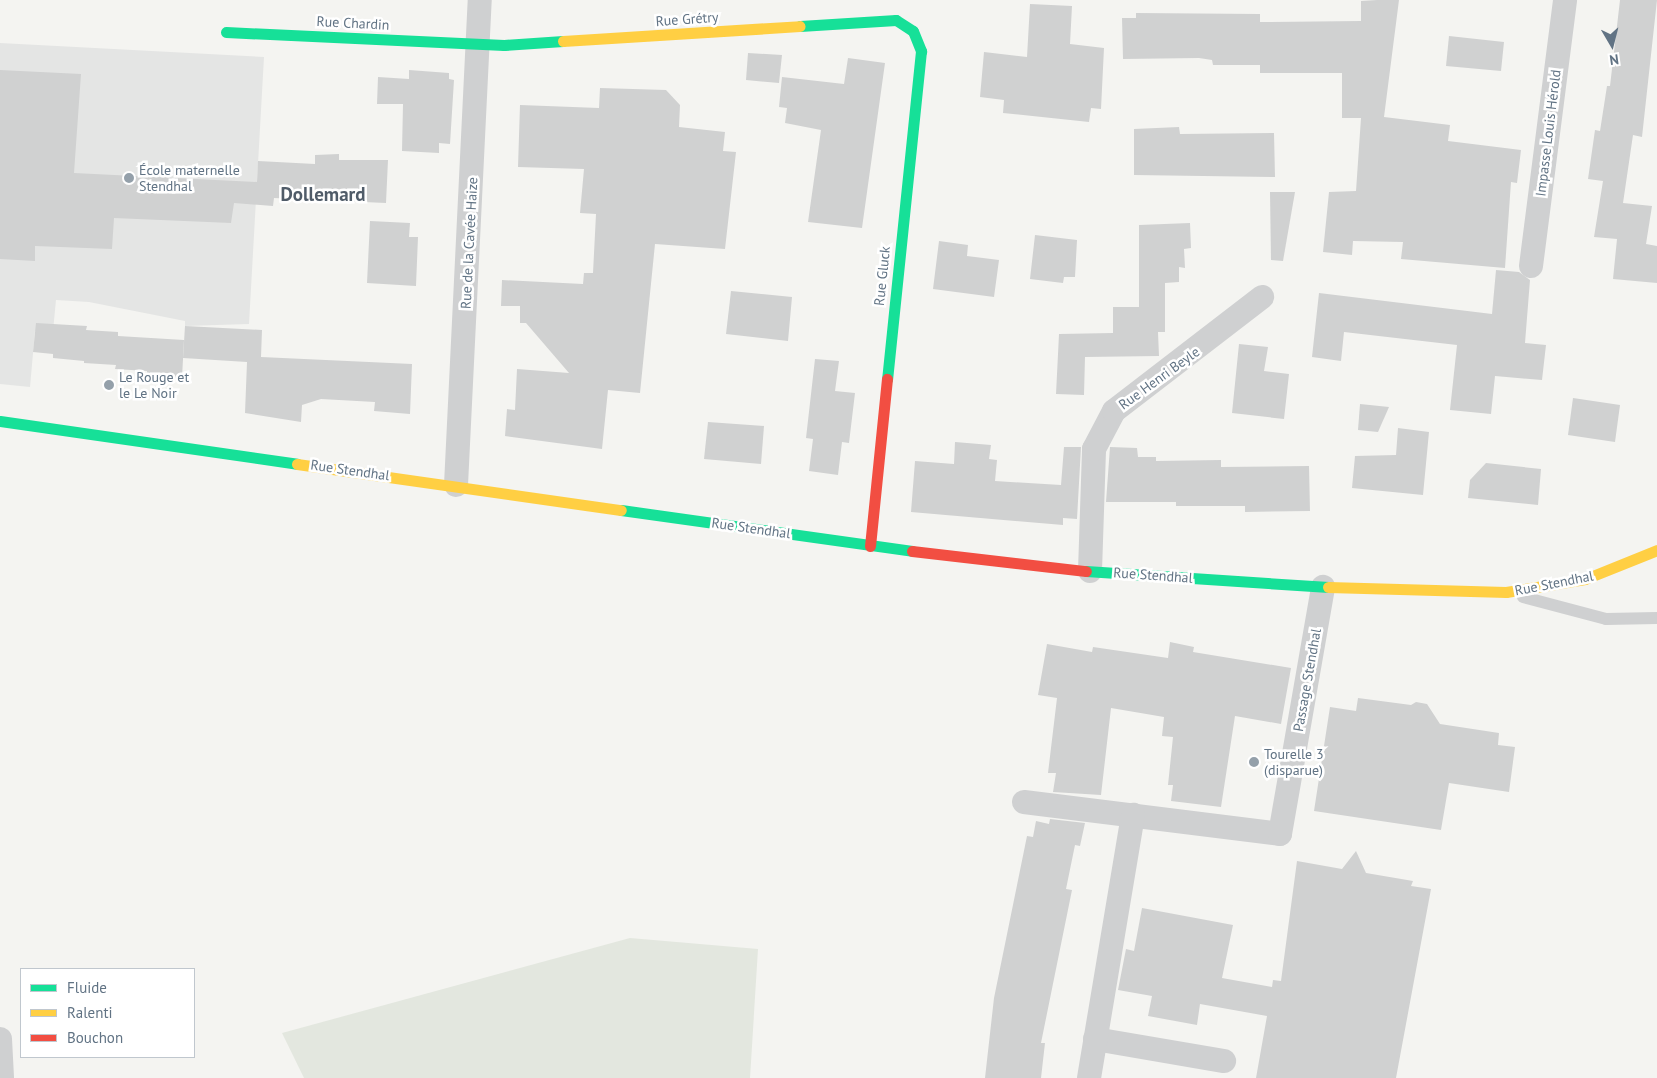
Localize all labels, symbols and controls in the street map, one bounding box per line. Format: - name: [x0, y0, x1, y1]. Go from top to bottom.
- street label: Rue Grétry: [655, 8, 719, 30]
- street label: Rue Chardin: [316, 13, 390, 33]
- north arrow: [1587, 20, 1637, 70]
- text: N: [1608, 50, 1620, 69]
- street label: Impasse Louis Hérold: [1532, 69, 1564, 197]
- place label: École maternelle Stendhal: [139, 162, 240, 194]
- marker: École maternelle Stendhal: [123, 172, 135, 184]
- street label: Rue de la Cavée Haize: [457, 177, 481, 309]
- district label: Dollemard: [281, 184, 365, 206]
- street label: Rue Gluck: [871, 245, 893, 307]
- street label: Rue Henri Beyle: [1115, 343, 1203, 413]
- place label: Le Rouge et le Le Noir: [119, 369, 189, 402]
- marker: Le Rouge et le Le Noir: [103, 379, 115, 391]
- street label: Rue Stendhal: [309, 456, 391, 484]
- street label: Rue Stendhal: [710, 514, 792, 542]
- street label: Rue Stendhal: [1113, 564, 1193, 586]
- street label: Rue Stendhal: [1513, 567, 1595, 599]
- street label: Passage Stendhal: [1290, 627, 1324, 733]
- place label: Tourelle 3 (disparue): [1264, 746, 1324, 779]
- marker: Tourelle 3 (disparue): [1248, 756, 1260, 768]
- legend: [20, 968, 195, 1058]
- text: Fluide: [67, 978, 107, 997]
- text: Ralenti: [67, 1003, 113, 1022]
- text: Bouchon: [67, 1028, 123, 1047]

